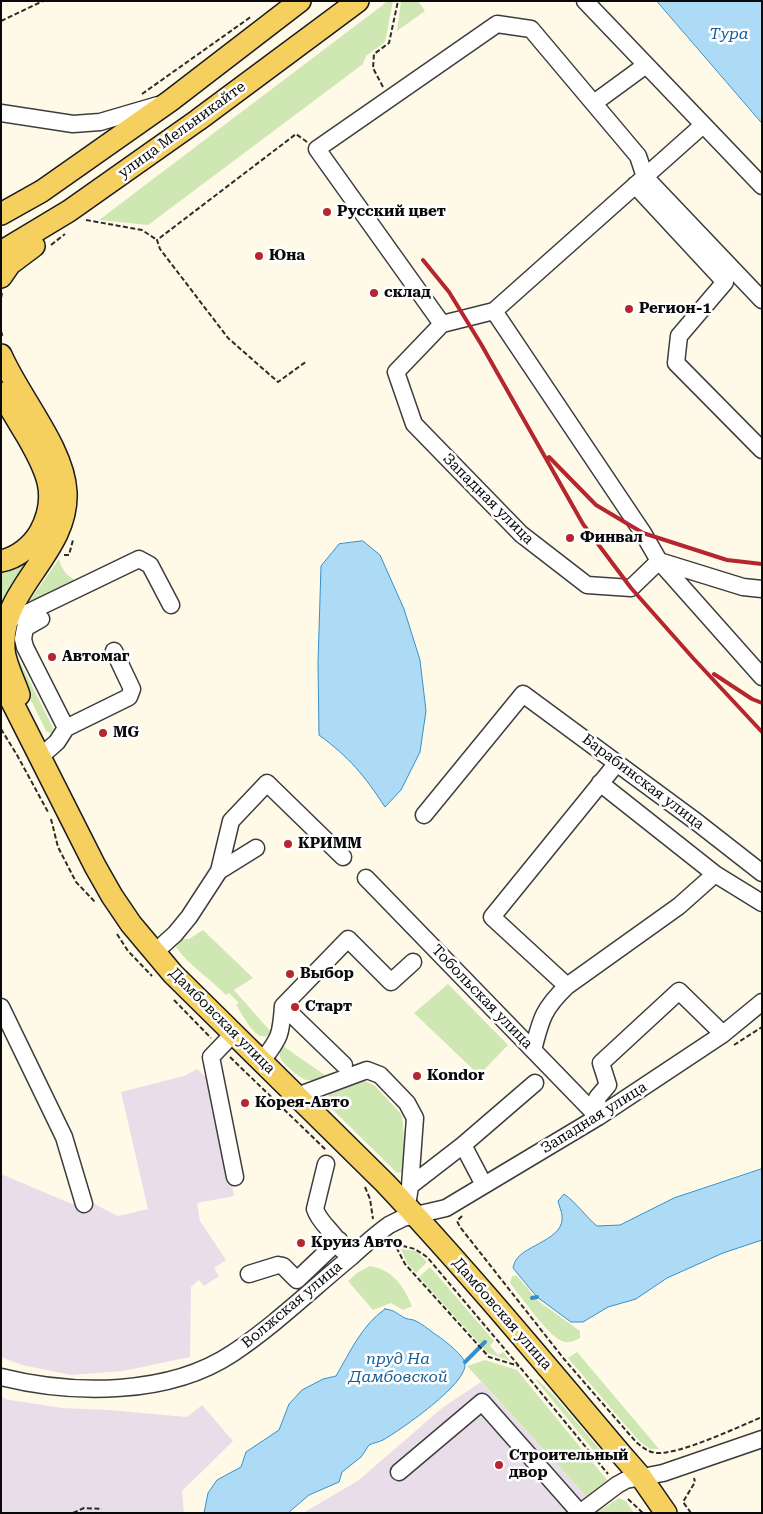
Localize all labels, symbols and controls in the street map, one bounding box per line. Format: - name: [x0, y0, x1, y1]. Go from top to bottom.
- water label: Тура: [709, 24, 749, 44]
- street label: улица Мельникайте: [115, 78, 249, 182]
- place label: Русский цвет: [337, 203, 446, 221]
- marker: Русский цвет: [321, 206, 333, 218]
- place label: Юна: [269, 247, 305, 265]
- marker: Юна: [253, 250, 265, 262]
- place label: склад: [384, 284, 431, 302]
- marker: склад: [368, 287, 380, 299]
- place label: Регион-1: [639, 300, 711, 318]
- marker: Регион-1: [623, 303, 635, 315]
- street label: Западная улица: [439, 450, 537, 548]
- place label: Финвал: [580, 529, 643, 547]
- marker: Финвал: [564, 532, 576, 544]
- place label: Автомаг: [62, 648, 129, 666]
- marker: Автомаг: [46, 651, 58, 663]
- place label: MG: [113, 724, 139, 742]
- marker: MG: [97, 727, 109, 739]
- street label: Барабинская улица: [578, 730, 708, 834]
- place label: КРИММ: [298, 835, 362, 853]
- marker: КРИММ: [282, 838, 294, 850]
- street label: Тобольская улица: [428, 941, 536, 1053]
- street label: Дамбовская улица: [165, 964, 279, 1078]
- place label: Выбор: [300, 965, 354, 983]
- marker: Выбор: [284, 968, 296, 980]
- place label: Старт: [305, 998, 352, 1016]
- marker: Старт: [289, 1001, 301, 1013]
- place label: Kondor: [427, 1067, 485, 1085]
- marker: Kondor: [411, 1070, 423, 1082]
- street label: Западная улица: [538, 1078, 650, 1158]
- place label: Корея-Авто: [255, 1094, 349, 1112]
- marker: Корея-Авто: [239, 1097, 251, 1109]
- place label: Круиз Авто: [311, 1234, 402, 1252]
- marker: Круиз Авто: [295, 1237, 307, 1249]
- street label: Дамбовская улица: [448, 1254, 556, 1374]
- street label: Волжская улица: [238, 1258, 346, 1352]
- water label: пруд На Дамбовской: [348, 1349, 448, 1387]
- place label: Строительный двор: [509, 1447, 628, 1482]
- marker: Строительный двор: [493, 1459, 505, 1471]

